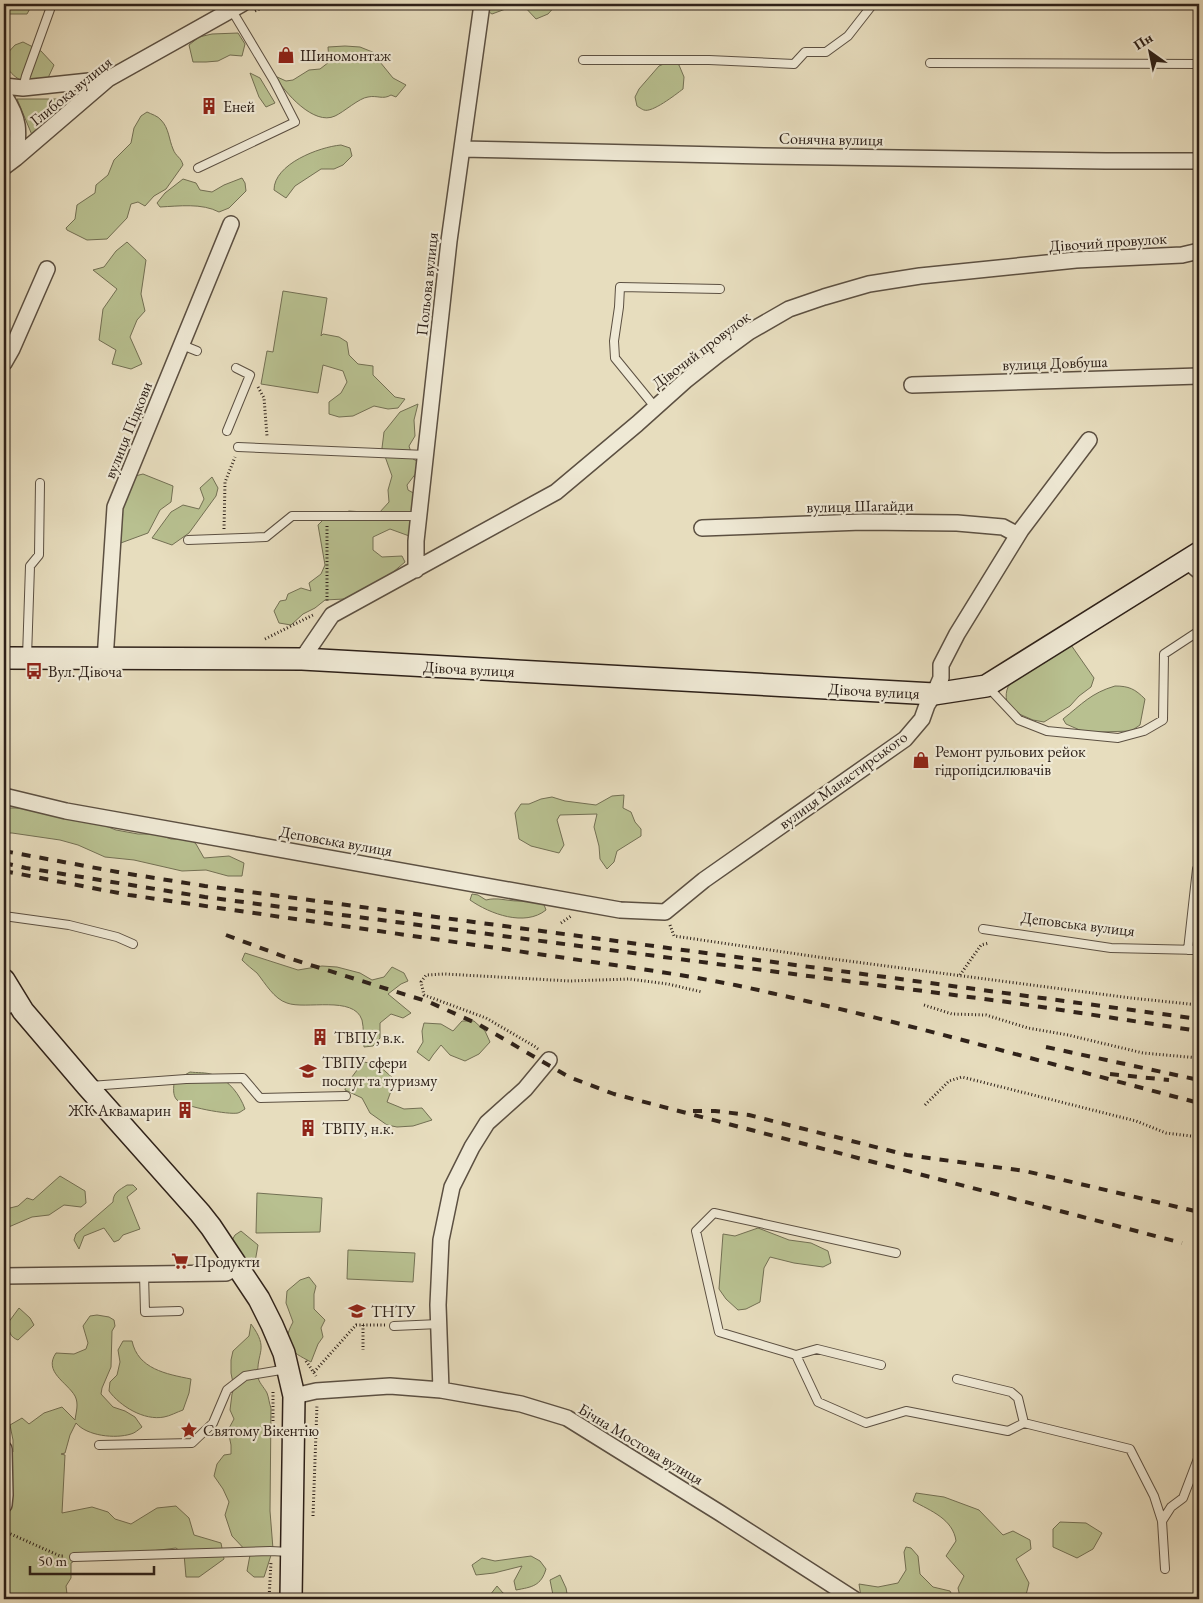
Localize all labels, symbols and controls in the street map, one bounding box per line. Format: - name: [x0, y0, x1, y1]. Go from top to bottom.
- north arrow: [1126, 28, 1176, 78]
- text: Пн: [1130, 28, 1156, 54]
- shop icon: Шиномонтаж: [276, 45, 296, 65]
- place label: Шиномонтаж: [300, 45, 391, 66]
- street label: Глибока вулиця: [26, 52, 116, 130]
- building icon: Еней: [199, 96, 219, 116]
- place label: Еней: [223, 96, 256, 117]
- street label: Сонячна вулиця: [779, 128, 883, 150]
- street label: Дівочий провулок: [1048, 227, 1168, 257]
- street label: Польова вулиця: [411, 231, 443, 337]
- street label: Дівочий провулок: [648, 306, 755, 394]
- street label: вулиця Довбуша: [1002, 351, 1109, 375]
- street label: вулиця Підкови: [99, 378, 157, 482]
- street label: вулиця Шагайди: [806, 495, 914, 517]
- street label: Дівоча вулиця: [423, 656, 515, 682]
- bus stop icon: Вул. Дівоча: [24, 661, 44, 681]
- place label: Вул. Дівоча: [48, 661, 123, 682]
- street label: Дівоча вулиця: [828, 678, 920, 704]
- street label: вулиця Манастирського: [774, 726, 912, 834]
- place label: Ремонт рульових рейок гідропідсилювачів: [935, 741, 1086, 780]
- shop icon: Ремонт рульових рейок гідропідсилювачів: [911, 750, 931, 770]
- street label: Деповська вулиця: [278, 821, 394, 861]
- street label: Деповська вулиця: [1020, 907, 1136, 941]
- building icon: ТВПУ, в.к.: [310, 1027, 330, 1047]
- place label: ТВПУ, в.к.: [334, 1027, 405, 1048]
- place label: ТВПУ сфери послуг та туризму: [322, 1052, 438, 1091]
- school or university icon: ТВПУ сфери послуг та туризму: [298, 1061, 318, 1081]
- place label: ЖК Аквамарин: [67, 1100, 171, 1121]
- building icon: ЖК Аквамарин: [175, 1100, 195, 1120]
- building icon: ТВПУ, н.к.: [298, 1118, 318, 1138]
- place label: ТВПУ, н.к.: [322, 1118, 394, 1139]
- supermarket icon: Продукти: [170, 1251, 190, 1271]
- place label: Продукти: [194, 1251, 261, 1272]
- school or university icon: ТНТУ: [347, 1301, 367, 1321]
- place label: ТНТУ: [371, 1301, 416, 1322]
- street label: Бічна Мостова вулиця: [575, 1398, 707, 1490]
- place icon: Святому Вікентію: [179, 1420, 199, 1440]
- place label: Святому Вікентію: [203, 1420, 319, 1441]
- scale bar: [30, 1543, 154, 1575]
- text: 50 m: [38, 1551, 67, 1570]

